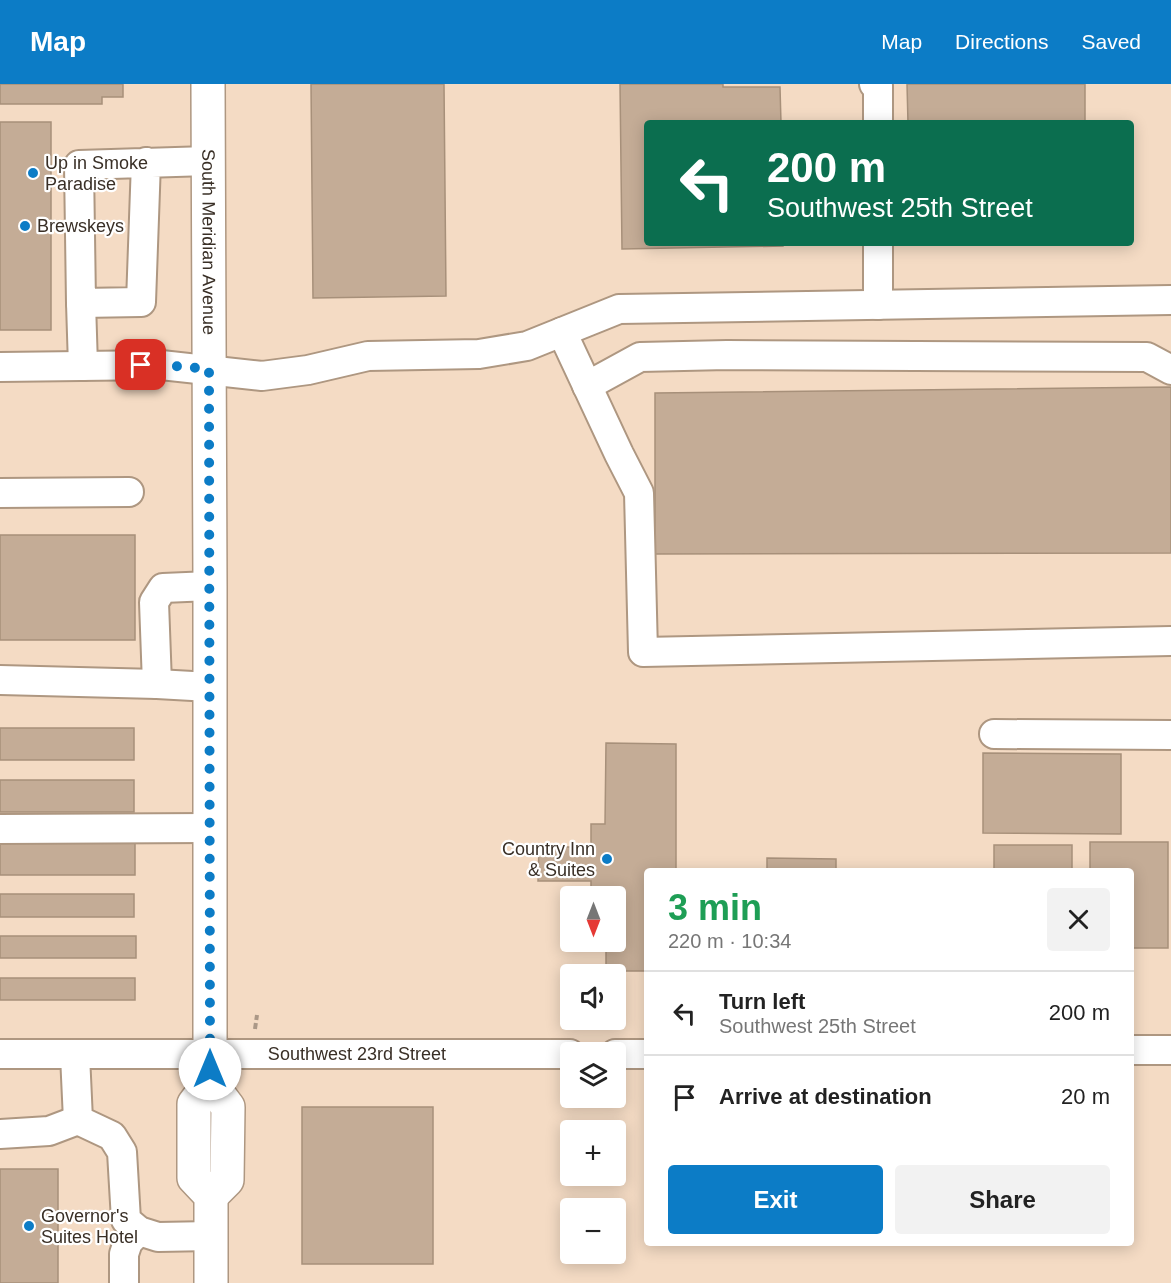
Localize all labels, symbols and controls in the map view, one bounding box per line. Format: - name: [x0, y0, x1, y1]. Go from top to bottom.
- text: Map: [30, 26, 86, 57]
- text: Map: [881, 30, 922, 53]
- text: Directions: [955, 30, 1048, 53]
- text: Saved: [1081, 30, 1141, 53]
- icon: left: [668, 144, 746, 222]
- text: 200 m: [767, 144, 886, 191]
- street label: South Meridian Avenue: [198, 149, 219, 335]
- place label: Up in Smoke Paradise: [45, 153, 148, 194]
- marker: Up in Smoke Paradise: [26, 166, 40, 180]
- text: Southwest 25th Street: [767, 193, 1033, 223]
- place label: Brewskeys: [37, 216, 124, 236]
- marker: Brewskeys: [18, 219, 32, 233]
- pin: [115, 339, 166, 390]
- icon: arrive: [124, 348, 157, 381]
- place label: Country Inn & Suites: [502, 839, 595, 880]
- marker: Country Inn & Suites: [600, 852, 614, 866]
- north arrow: [560, 886, 626, 952]
- map controls: [560, 886, 626, 1264]
- text: 3 min: [668, 887, 762, 928]
- button: close: [1047, 888, 1110, 951]
- text: 220 m · 10:34: [668, 930, 791, 952]
- button: sound: [560, 964, 626, 1030]
- text: Turn left: [719, 989, 805, 1014]
- icon: left: [668, 997, 701, 1030]
- text: 200 m: [1049, 1000, 1110, 1025]
- text: Southwest 25th Street: [719, 1015, 916, 1037]
- position arrow: [178, 1037, 242, 1101]
- button: layers: [560, 1042, 626, 1108]
- street label: Southwest 23rd Street: [268, 1044, 446, 1064]
- icon: arrive: [668, 1081, 701, 1114]
- text: Arrive at destination: [719, 1084, 932, 1109]
- text: 20 m: [1061, 1084, 1110, 1109]
- button: +: [560, 1120, 626, 1186]
- button: Exit: [668, 1165, 883, 1234]
- button: Share: [895, 1165, 1110, 1234]
- button: −: [560, 1198, 626, 1264]
- place label: Governor's Suites Hotel: [41, 1206, 138, 1247]
- marker: Governor's Suites Hotel: [22, 1219, 36, 1233]

